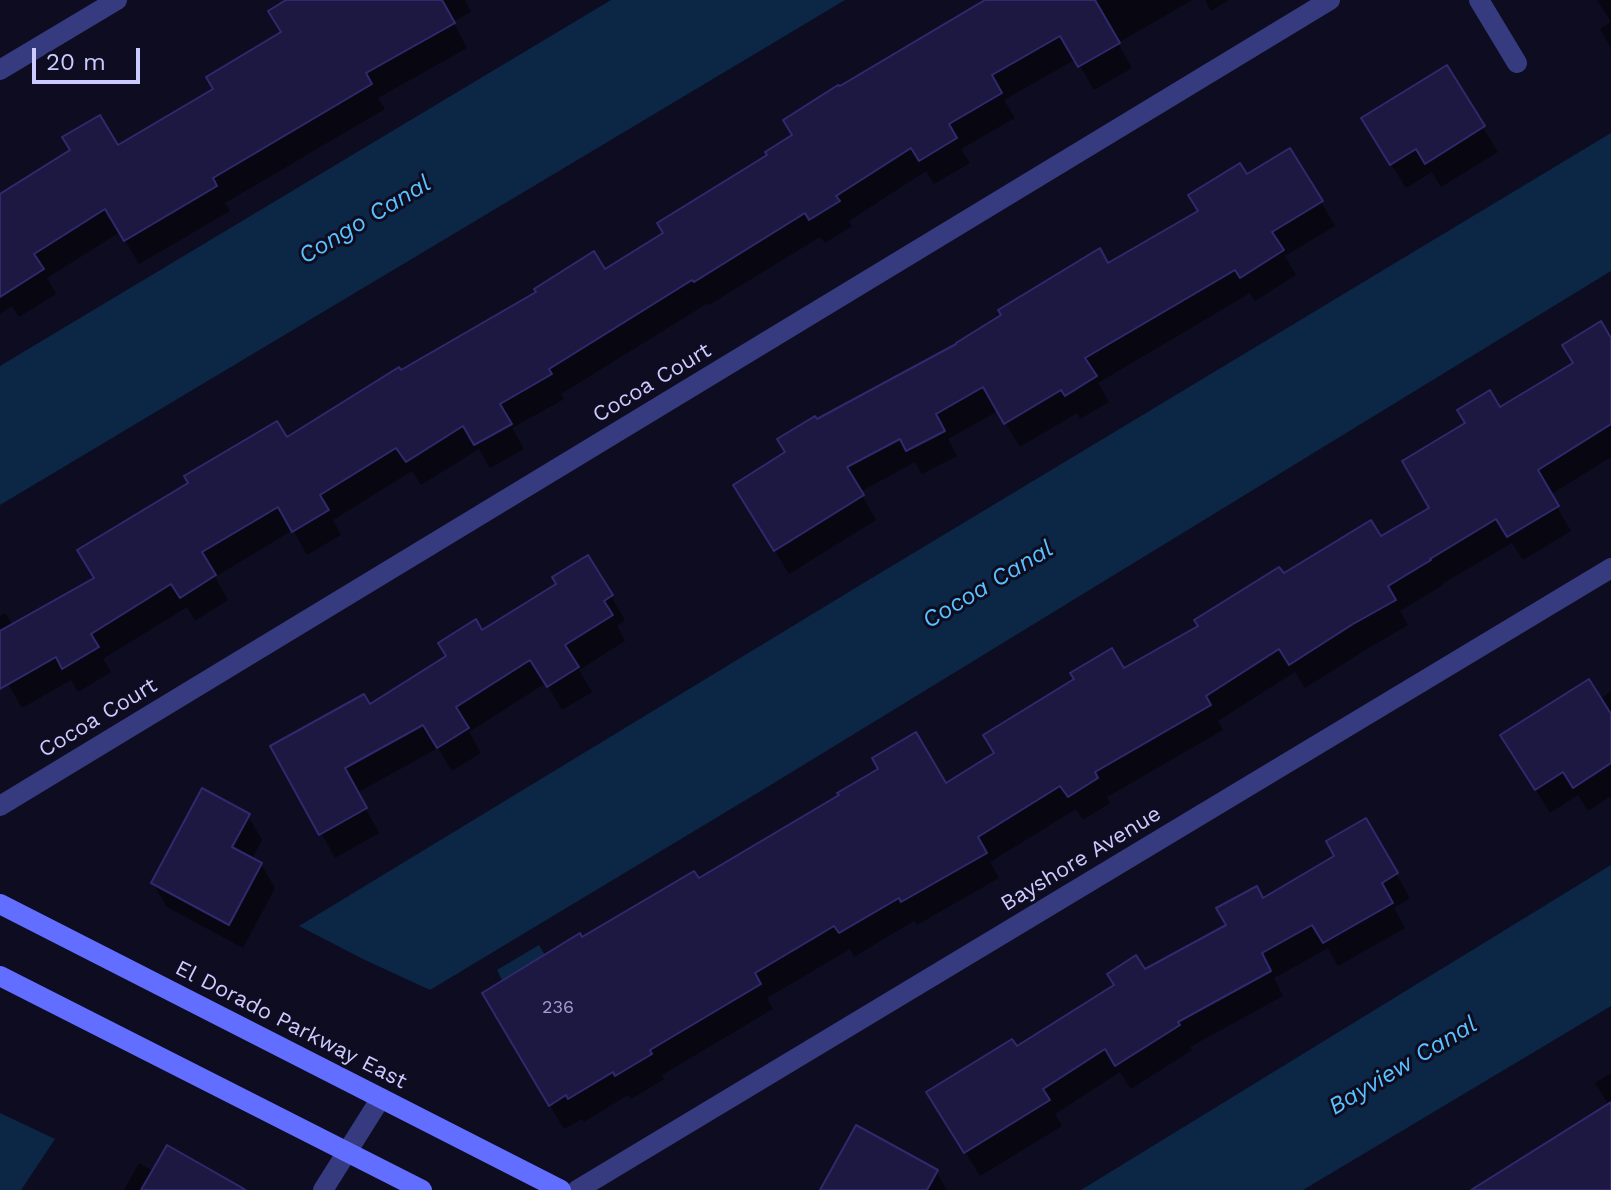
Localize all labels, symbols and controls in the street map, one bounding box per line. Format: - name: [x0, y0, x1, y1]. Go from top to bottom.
- scale bar: [36, 32, 144, 82]
- text: 20 m: [46, 48, 106, 76]
- water label: Congo Canal: [294, 169, 436, 271]
- street label: Cocoa Court: [588, 337, 716, 429]
- water label: Cocoa Canal: [917, 535, 1059, 635]
- street label: Cocoa Court: [34, 672, 162, 764]
- street label: Bayshore Avenue: [996, 801, 1166, 917]
- street label: El Dorado Parkway East: [171, 955, 411, 1095]
- house number: 236: [542, 997, 574, 1019]
- water label: Bayview Canal: [1324, 1010, 1482, 1122]

